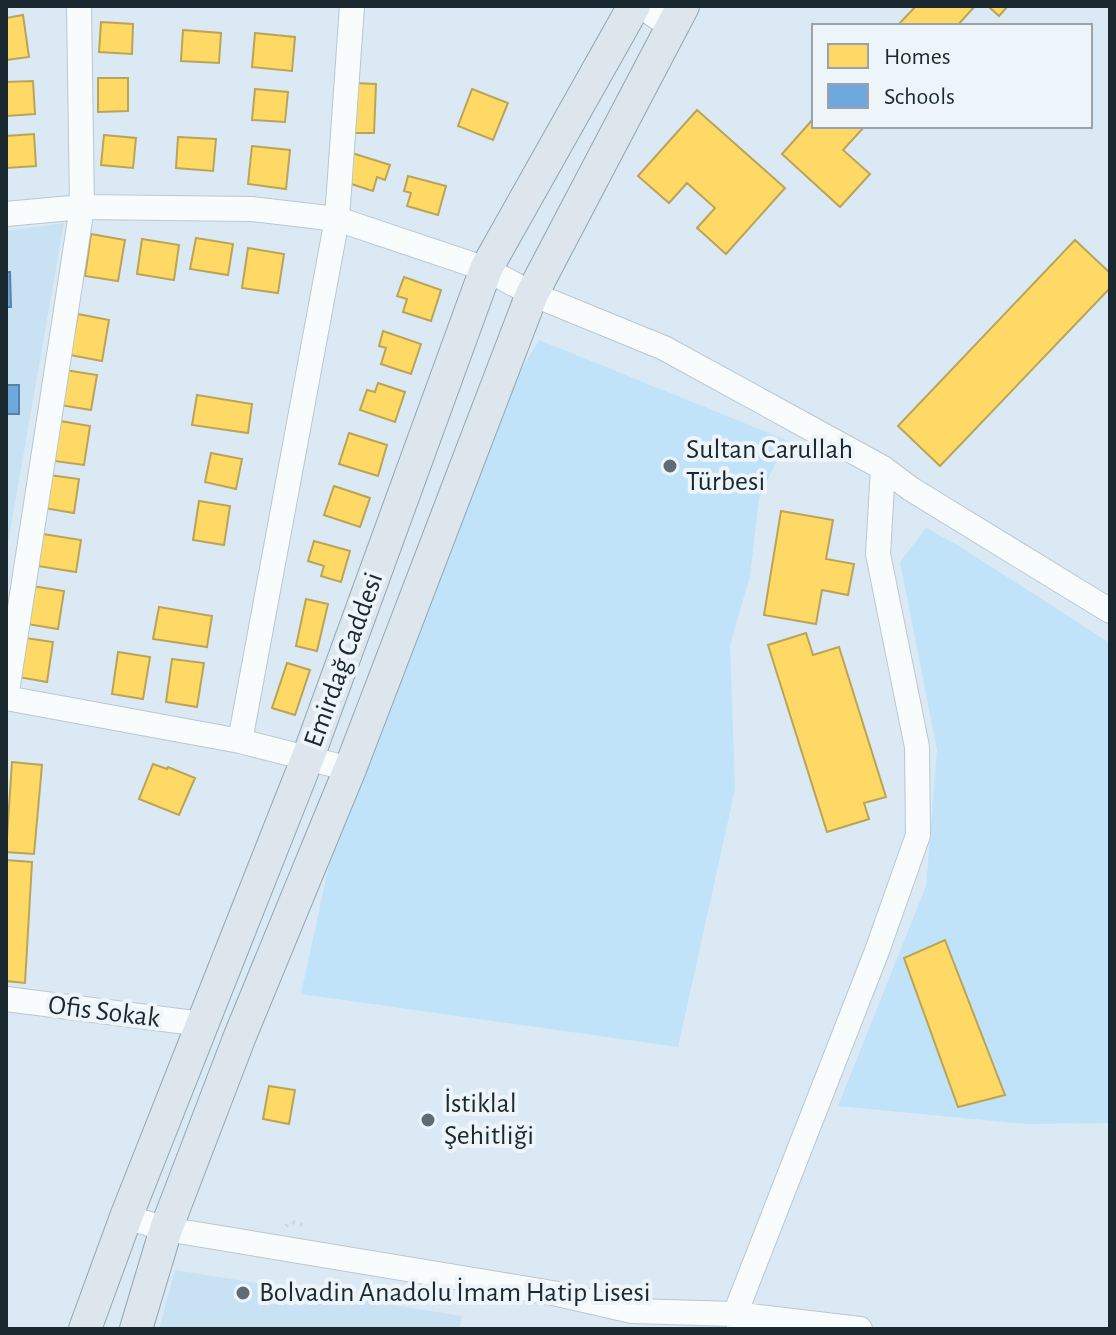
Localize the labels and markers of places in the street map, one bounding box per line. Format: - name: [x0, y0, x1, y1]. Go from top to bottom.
- place label: Sultan Carullah Türbesi: [686, 436, 853, 496]
- marker: Sultan Carullah Türbesi: [661, 457, 679, 475]
- place label: İstiklal Şehitliği: [444, 1088, 534, 1150]
- marker: İstiklal Şehitliği: [419, 1111, 437, 1129]
- place label: Bolvadin Anadolu İmam Hatip Lisesi: [259, 1277, 651, 1307]
- marker: Bolvadin Anadolu İmam Hatip Lisesi: [234, 1284, 252, 1302]

